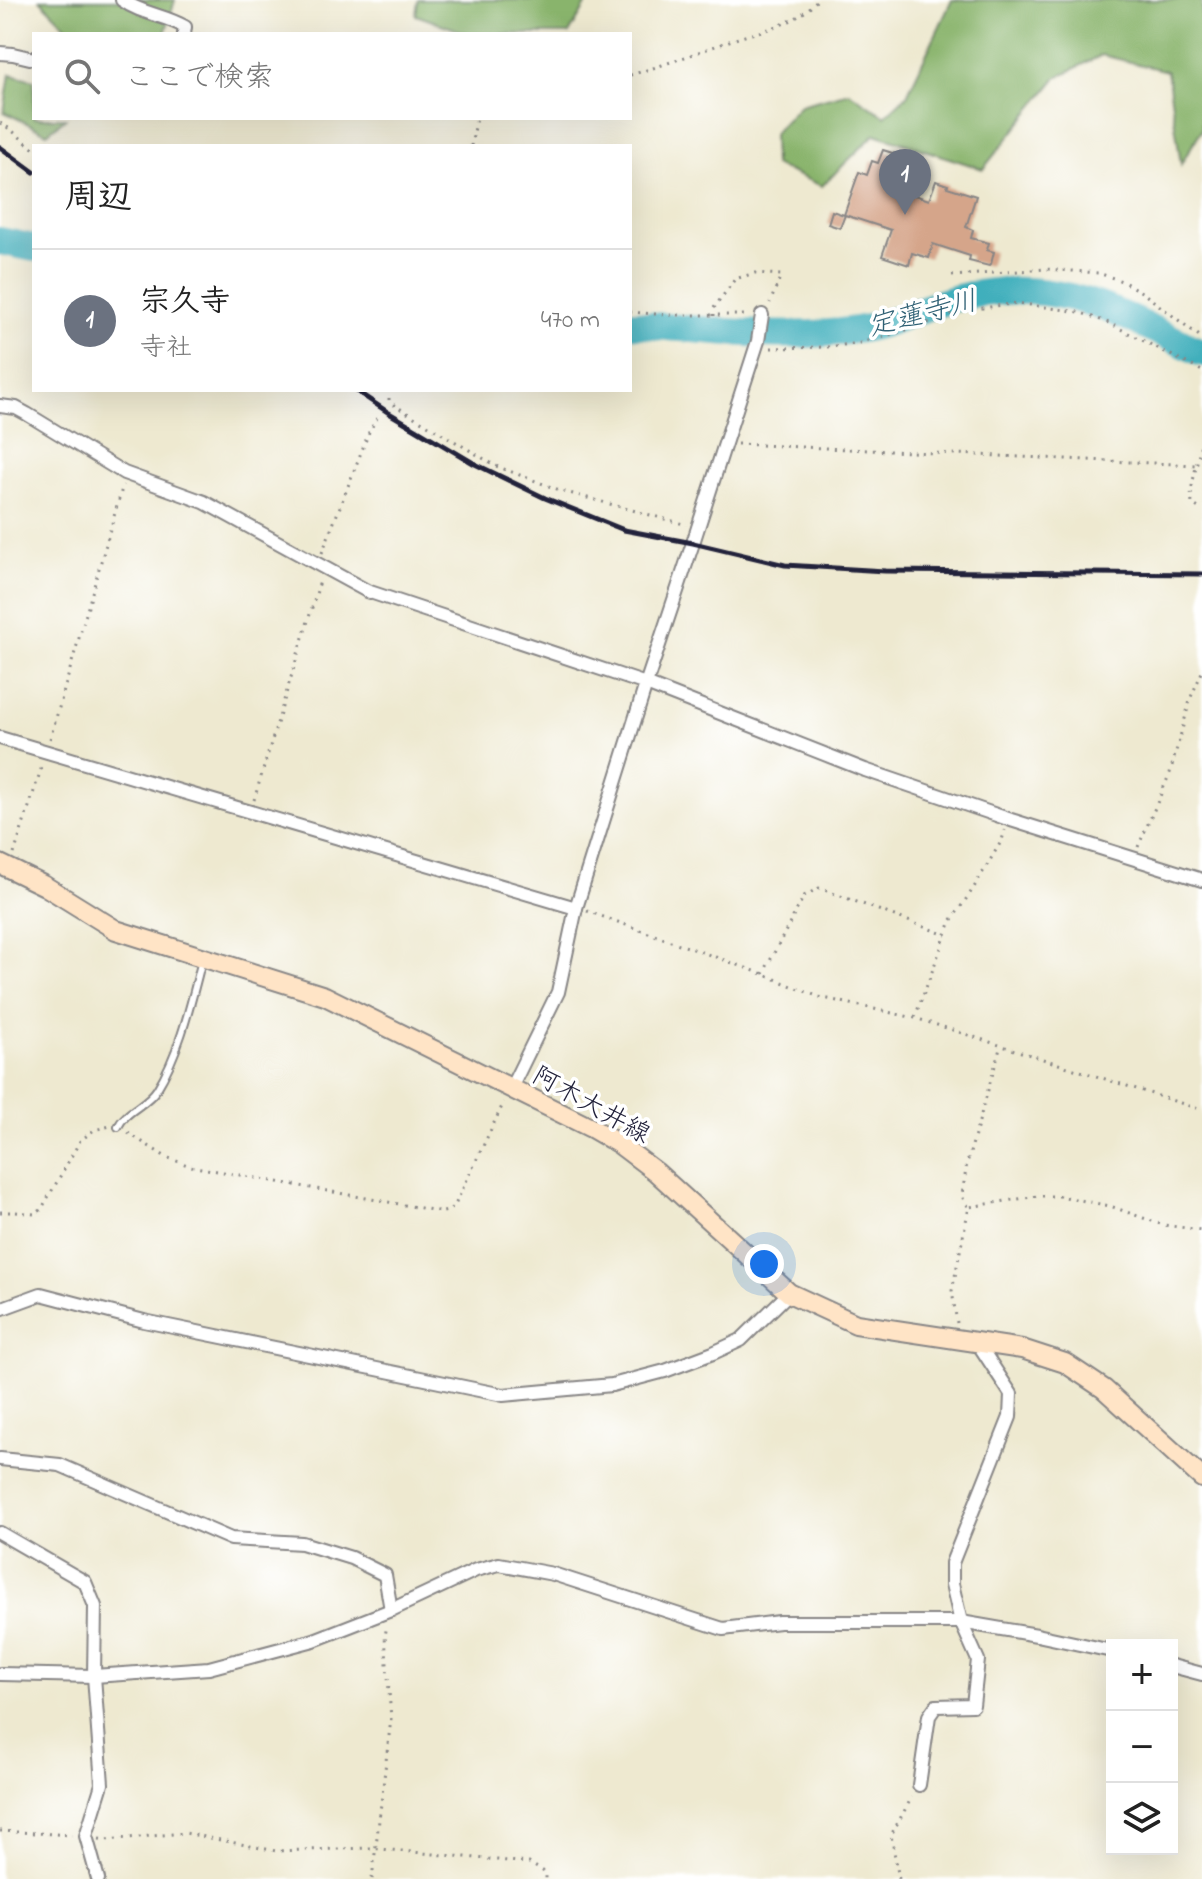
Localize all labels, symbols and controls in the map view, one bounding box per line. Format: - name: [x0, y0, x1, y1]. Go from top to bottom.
- search box: [32, 32, 632, 120]
- icon: search: [60, 54, 104, 98]
- text: ここで検索: [124, 57, 274, 101]
- pin: 1: [879, 149, 931, 215]
- text: 周辺: [64, 174, 132, 224]
- text: 宗久寺: [140, 281, 230, 325]
- water label: 定蓮寺川: [864, 282, 982, 349]
- text: 1: [86, 302, 94, 340]
- text: 470 m: [541, 302, 600, 340]
- text: 寺社: [140, 330, 192, 368]
- street label: 阿木大井線: [524, 1058, 657, 1155]
- your location: [744, 1244, 784, 1284]
- map controls: [1106, 1639, 1178, 1855]
- button: +: [1106, 1639, 1178, 1711]
- button: −: [1106, 1711, 1178, 1783]
- button: layers: [1106, 1783, 1178, 1855]

